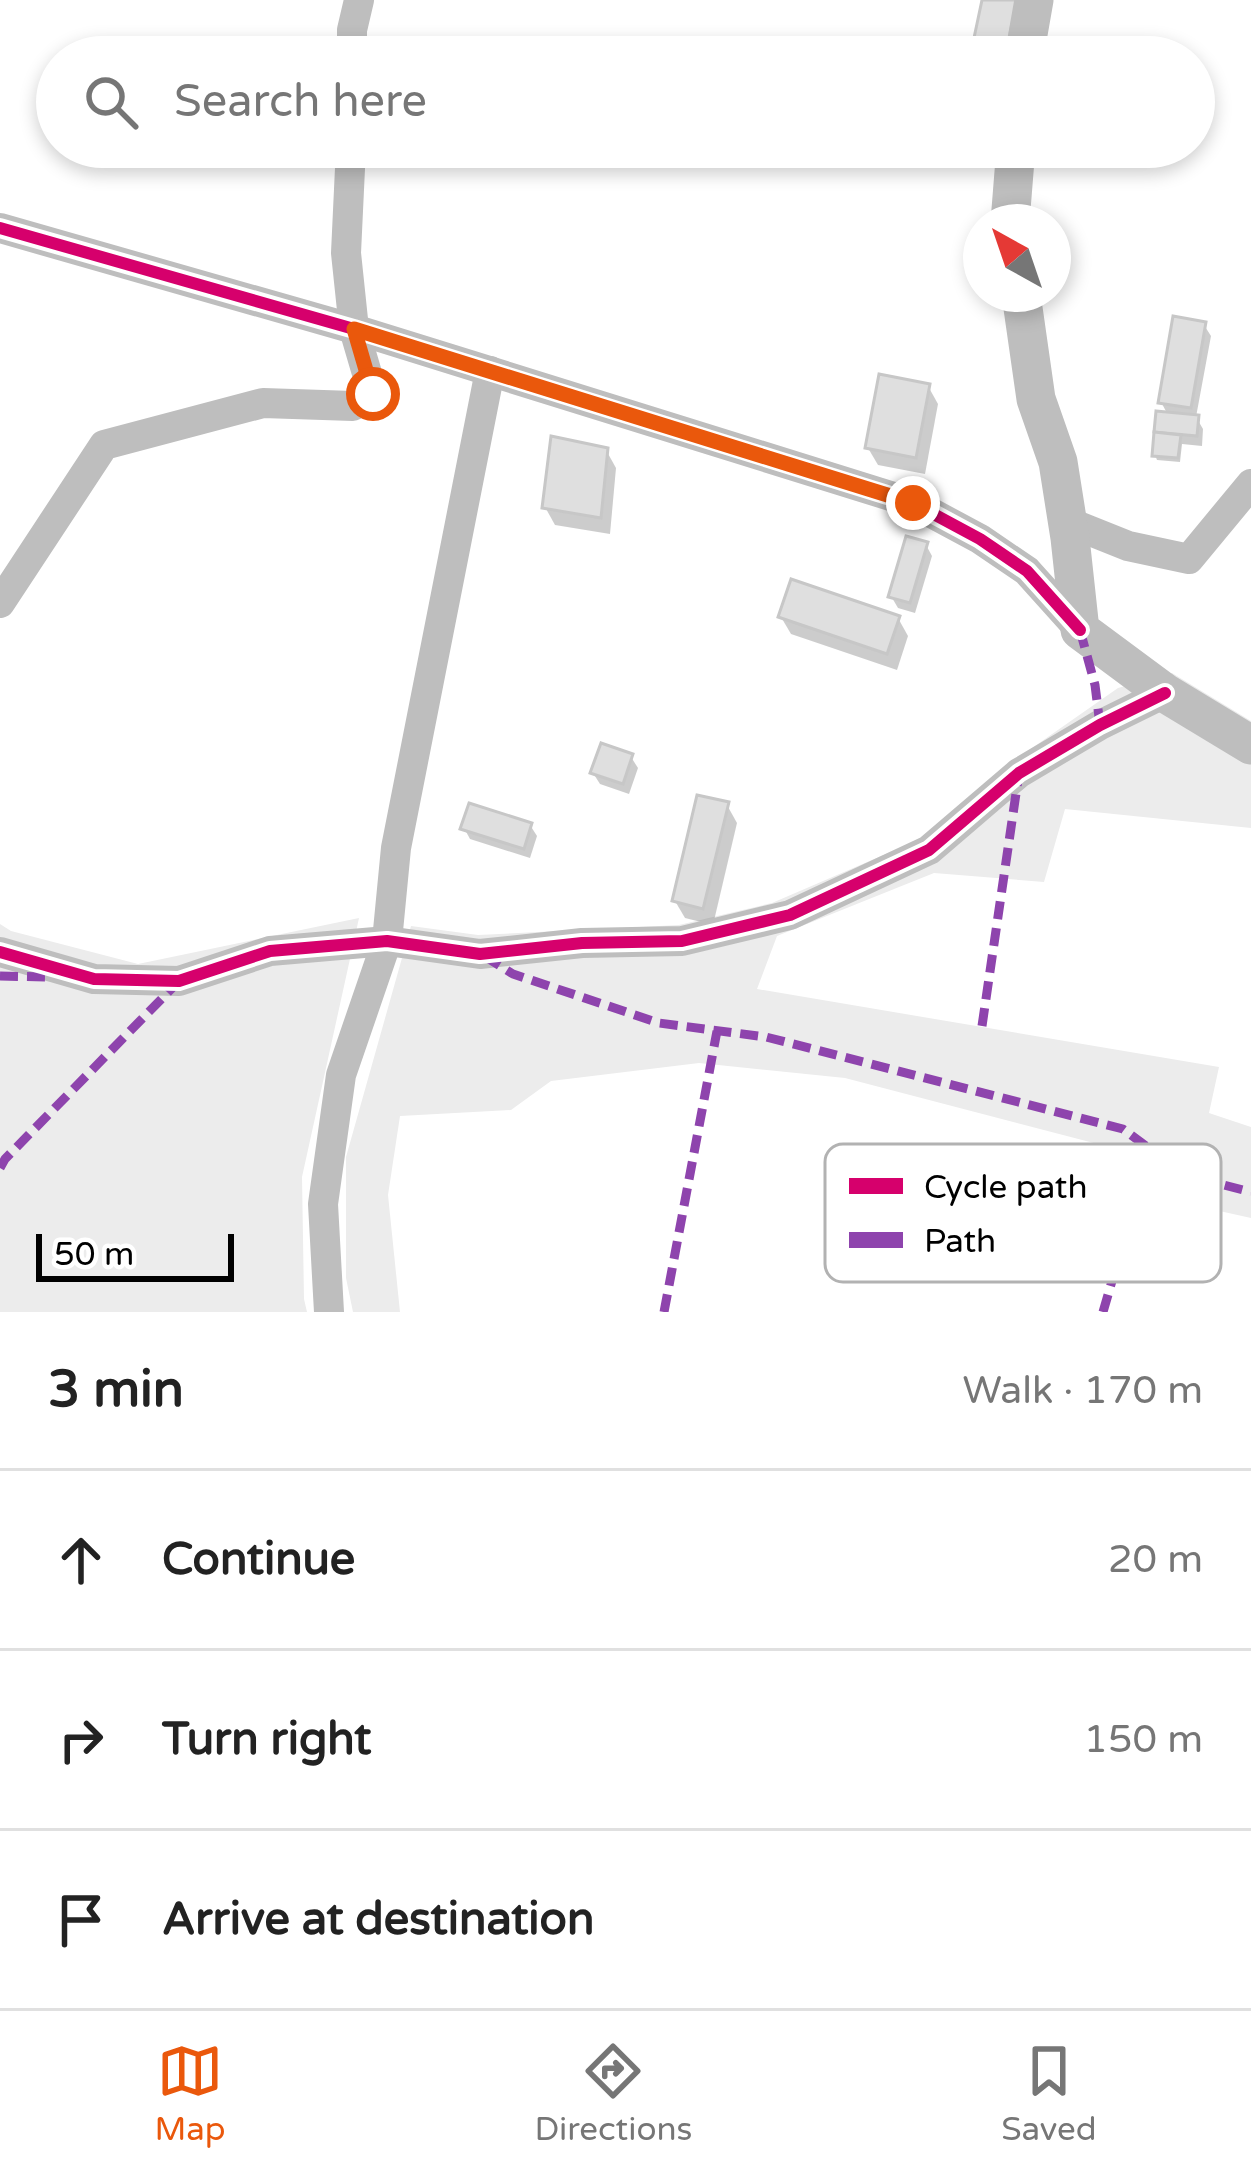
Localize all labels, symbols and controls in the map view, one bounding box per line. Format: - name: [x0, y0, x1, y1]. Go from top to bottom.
- search box: [36, 36, 1215, 168]
- icon: search: [78, 69, 144, 135]
- text: Search here: [174, 75, 427, 129]
- north arrow: [963, 204, 1071, 312]
- route start: [346, 367, 400, 421]
- route end: [886, 476, 940, 530]
- legend: [825, 1144, 1221, 1282]
- text: Cycle path: [924, 1168, 1088, 1207]
- text: Path: [924, 1222, 996, 1261]
- scale bar: [36, 1228, 234, 1281]
- text: 50 m: [54, 1235, 134, 1274]
- text: 3 min: [48, 1359, 184, 1421]
- text: Walk · 170 m: [962, 1367, 1203, 1414]
- icon: ahead: [48, 1527, 114, 1593]
- text: Continue: [162, 1533, 355, 1587]
- text: 20 m: [1108, 1536, 1203, 1583]
- icon: right: [48, 1707, 114, 1773]
- text: Turn right: [162, 1713, 371, 1767]
- text: 150 m: [1084, 1716, 1203, 1763]
- icon: arrive: [48, 1887, 114, 1953]
- text: Arrive at destination: [162, 1893, 594, 1947]
- tab: Map: [154, 2038, 226, 2149]
- tab: Directions: [534, 2038, 692, 2149]
- tab: Saved: [1001, 2038, 1097, 2149]

